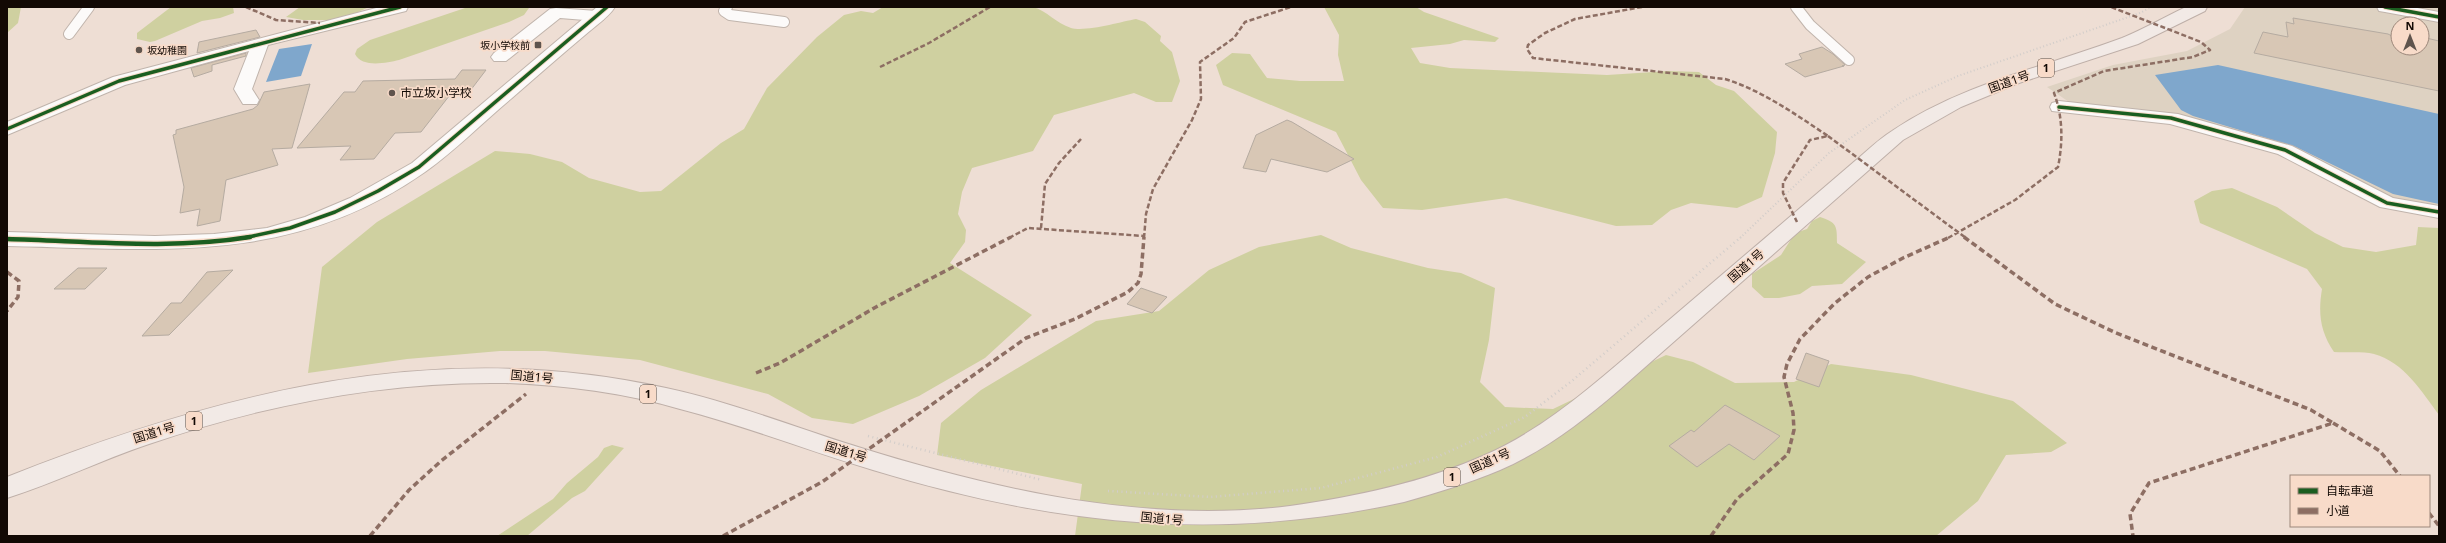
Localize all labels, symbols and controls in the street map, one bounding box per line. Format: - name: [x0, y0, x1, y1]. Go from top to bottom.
- north arrow: [2390, 16, 2430, 56]
- text: N: [2406, 18, 2414, 33]
- place label: 坂小学校前: [480, 38, 530, 52]
- marker: 坂小学校前: [533, 40, 543, 50]
- place label: 坂幼稚園: [147, 43, 187, 57]
- marker: 坂幼稚園: [134, 45, 144, 55]
- road number: 1: [2038, 59, 2054, 77]
- street label: 国道1号: [1986, 66, 2032, 97]
- place label: 市立坂小学校: [400, 84, 472, 101]
- marker: 市立坂小学校: [387, 88, 397, 98]
- street label: 国道1号: [1724, 245, 1767, 286]
- street label: 国道1号: [510, 366, 554, 387]
- road number: 1: [640, 385, 656, 403]
- road number: 1: [186, 412, 202, 430]
- street label: 国道1号: [131, 418, 177, 447]
- street label: 国道1号: [823, 437, 869, 466]
- street label: 国道1号: [1467, 444, 1513, 477]
- road number: 1: [1444, 468, 1460, 486]
- legend: [2290, 475, 2430, 527]
- text: 自転車道: [2326, 482, 2374, 499]
- text: 小道: [2326, 502, 2350, 519]
- street label: 国道1号: [1140, 508, 1184, 529]

